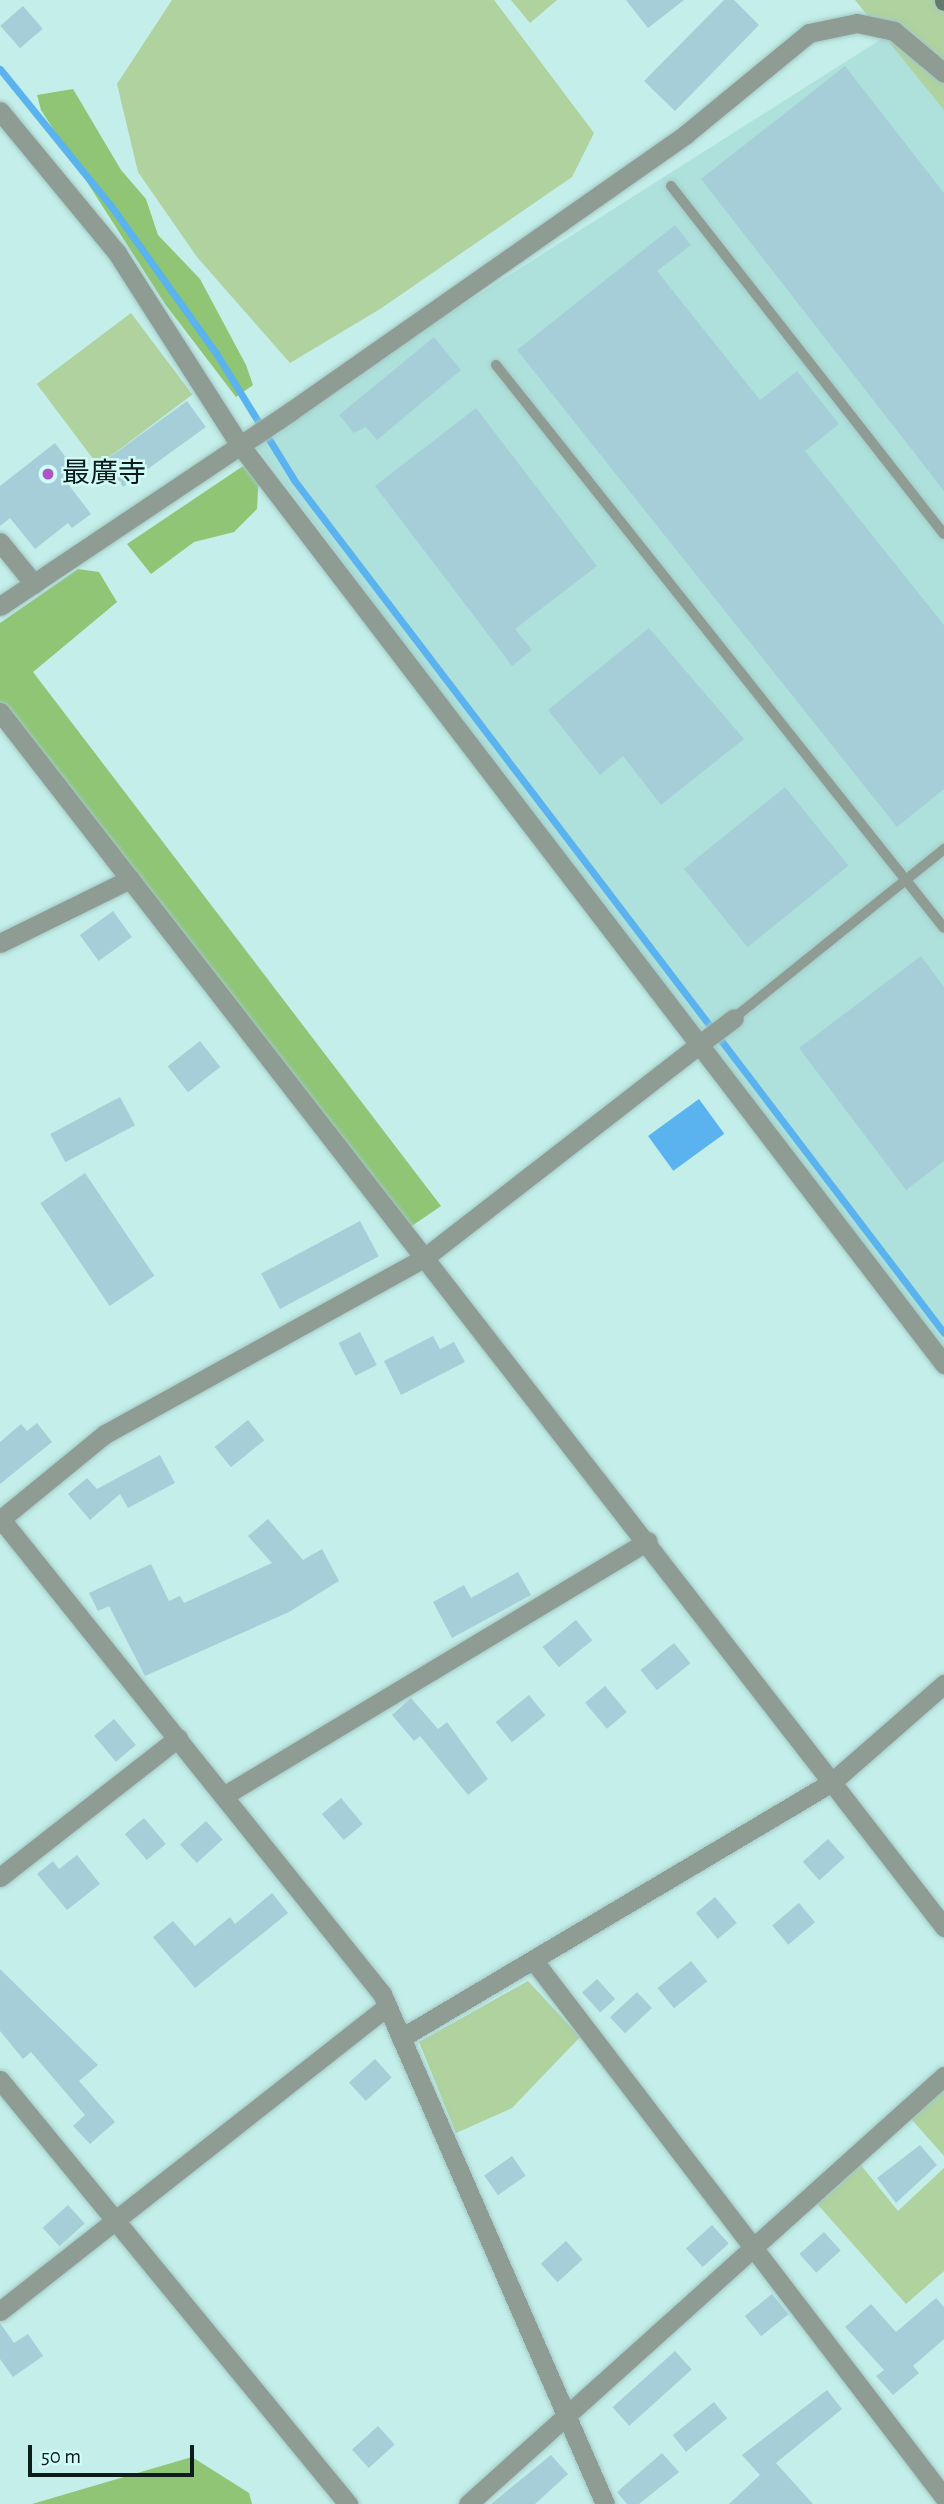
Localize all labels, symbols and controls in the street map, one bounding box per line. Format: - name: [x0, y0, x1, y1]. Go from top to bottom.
- place label: 最廣寺: [62, 457, 146, 491]
- marker: 最廣寺: [40, 466, 56, 482]
- scale bar: [32, 2430, 198, 2474]
- text: 50 m: [41, 2446, 81, 2467]

